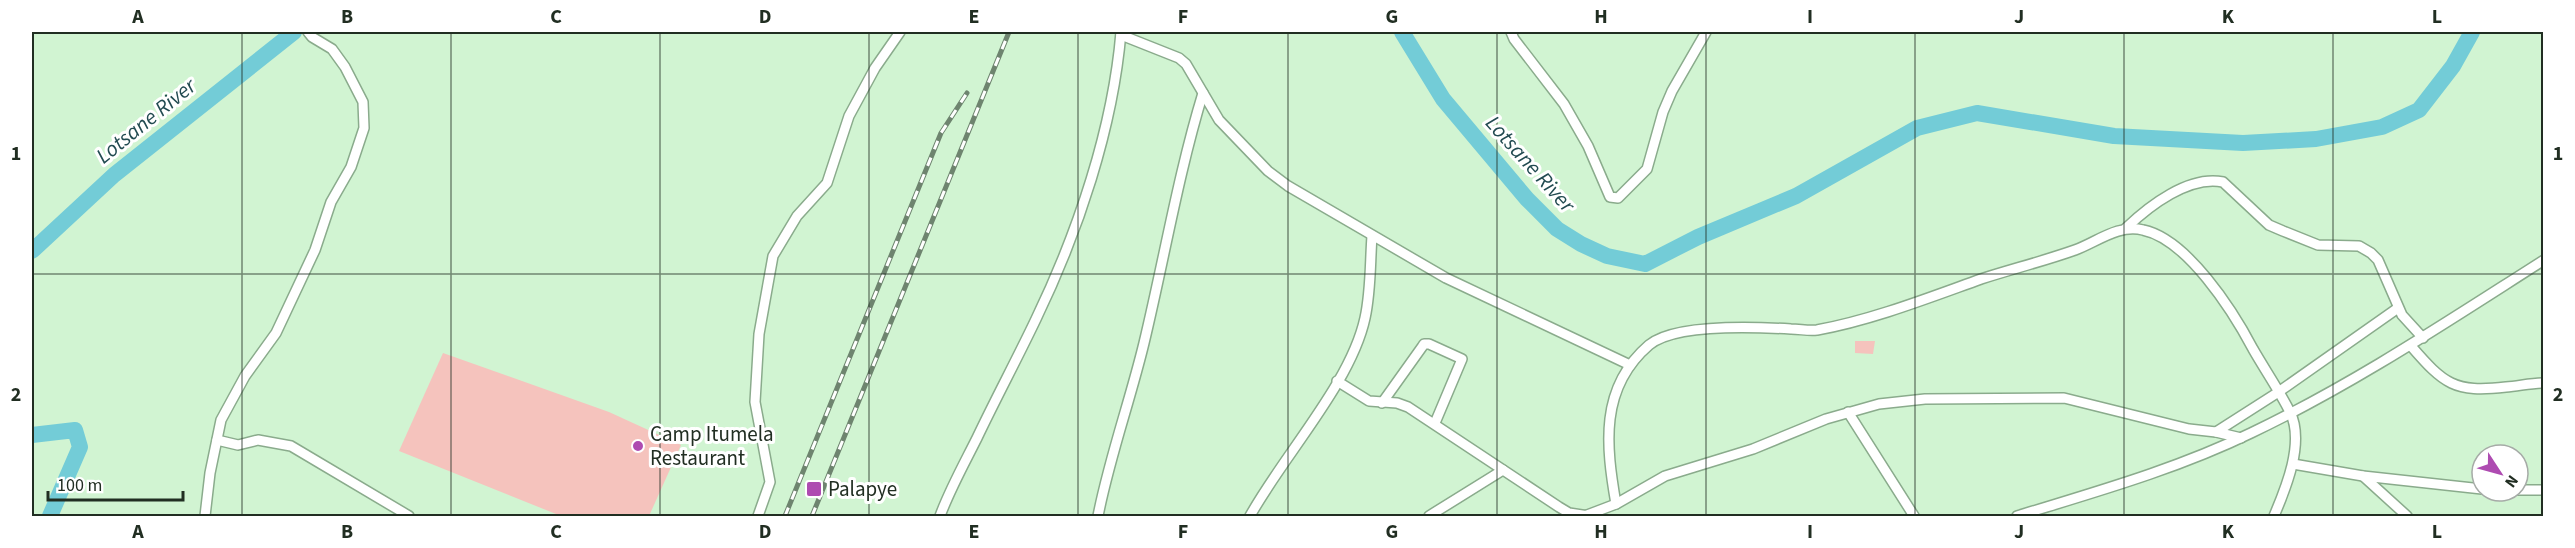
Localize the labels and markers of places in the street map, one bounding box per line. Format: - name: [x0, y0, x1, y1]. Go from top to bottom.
- place label: Camp Itumela Restaurant: [650, 419, 774, 473]
- marker: Camp Itumela Restaurant: [631, 439, 645, 453]
- place label: Palapye: [828, 474, 897, 504]
- marker: Palapye: [805, 480, 823, 498]

